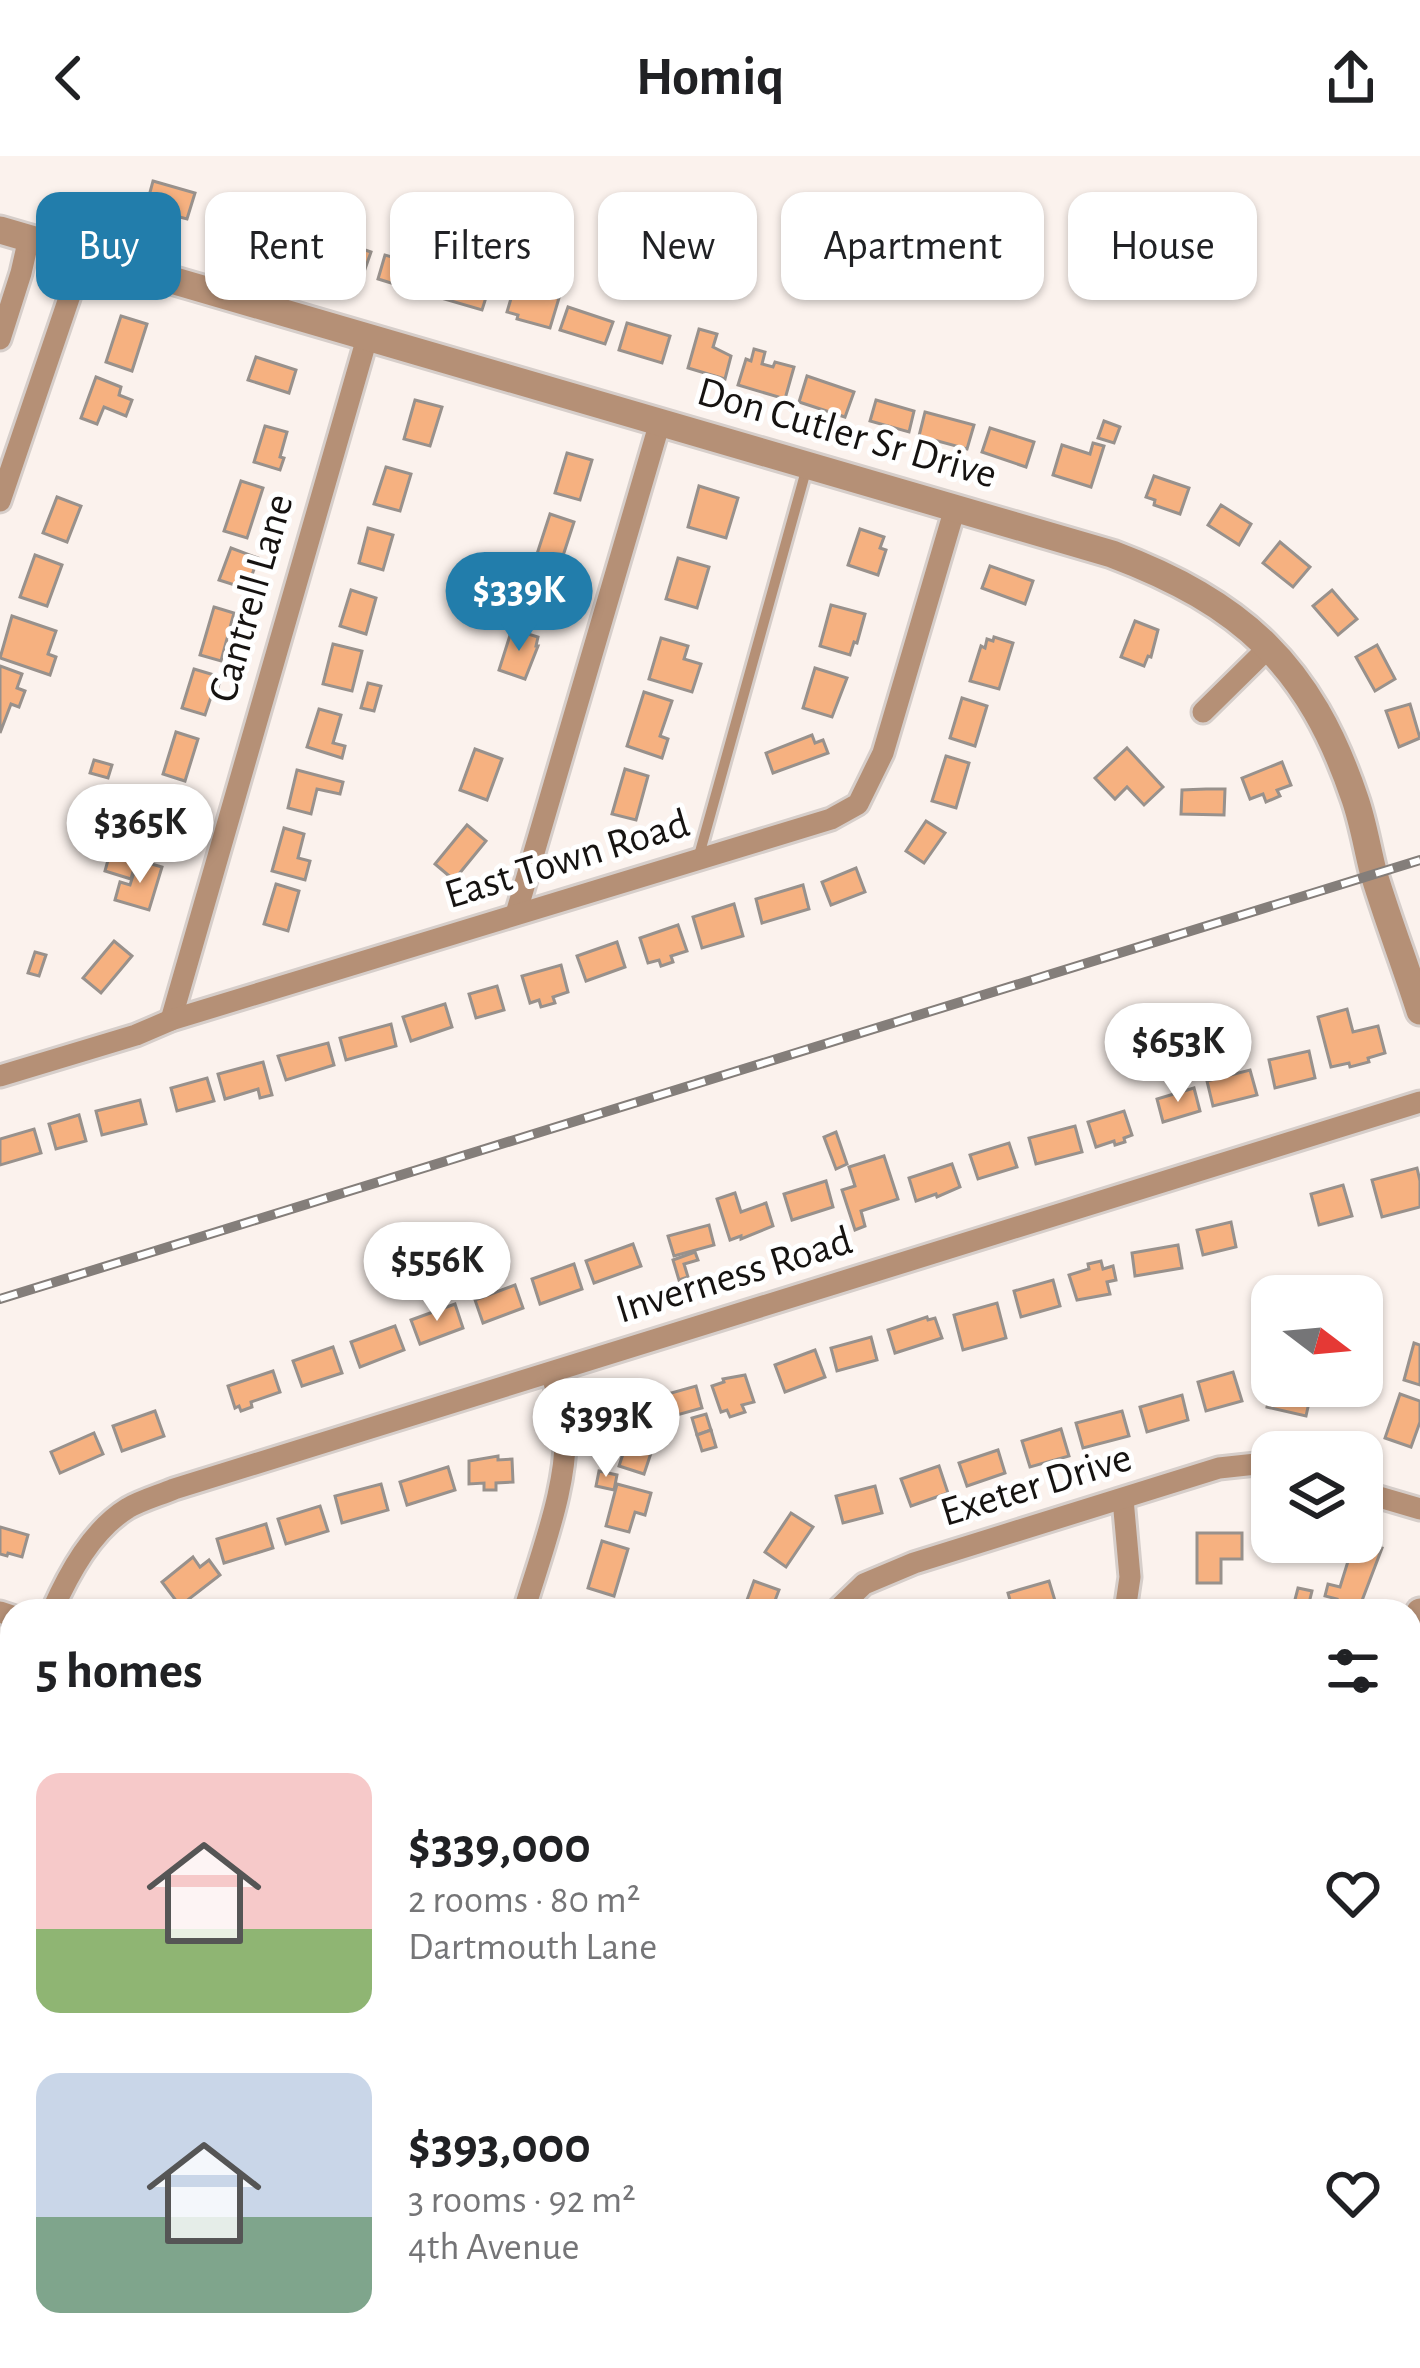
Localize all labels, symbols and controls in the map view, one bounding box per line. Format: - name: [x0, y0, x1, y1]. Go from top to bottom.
- icon: back: [36, 45, 102, 111]
- icon: share: [1318, 45, 1384, 111]
- text: Homiq: [636, 51, 784, 105]
- chip: Buy: [36, 192, 181, 300]
- chip: Rent: [205, 192, 366, 300]
- chip: Filters: [390, 192, 574, 300]
- chip: New: [598, 192, 757, 300]
- chip: Apartment: [781, 192, 1044, 300]
- chip: House: [1068, 192, 1257, 300]
- street label: Don Cutler Sr Drive: [692, 370, 1002, 496]
- street label: Cantrell Lane: [201, 489, 301, 707]
- pin: $339K: [435, 552, 603, 654]
- text: $339K: [473, 571, 565, 610]
- pin: $365K: [56, 784, 224, 886]
- street label: East Town Road: [440, 802, 694, 916]
- text: $365K: [94, 803, 186, 842]
- pin: $653K: [1094, 1003, 1262, 1105]
- text: $653K: [1132, 1022, 1224, 1061]
- street label: Inverness Road: [611, 1219, 857, 1331]
- pin: $556K: [353, 1222, 521, 1324]
- text: $556K: [391, 1241, 483, 1280]
- north arrow: [1251, 1275, 1383, 1407]
- map controls: [1251, 1275, 1383, 1563]
- pin: $393K: [522, 1378, 690, 1480]
- text: $393K: [560, 1397, 652, 1436]
- button: layers: [1251, 1431, 1383, 1563]
- street label: Exeter Drive: [936, 1436, 1136, 1534]
- icon: filters: [1320, 1638, 1386, 1704]
- text: 5 homes: [36, 1646, 203, 1697]
- icon: home: [132, 1821, 276, 1965]
- text: $339,000: [408, 1821, 591, 1872]
- icon: heart: [1320, 1860, 1386, 1926]
- text: 2 rooms · 80 m²: [408, 1881, 640, 1920]
- text: Dartmouth Lane: [408, 1928, 657, 1967]
- icon: home: [132, 2121, 276, 2265]
- text: $393,000: [408, 2121, 591, 2172]
- icon: heart: [1320, 2160, 1386, 2226]
- text: 3 rooms · 92 m²: [408, 2181, 636, 2220]
- text: 4th Avenue: [408, 2228, 580, 2267]

